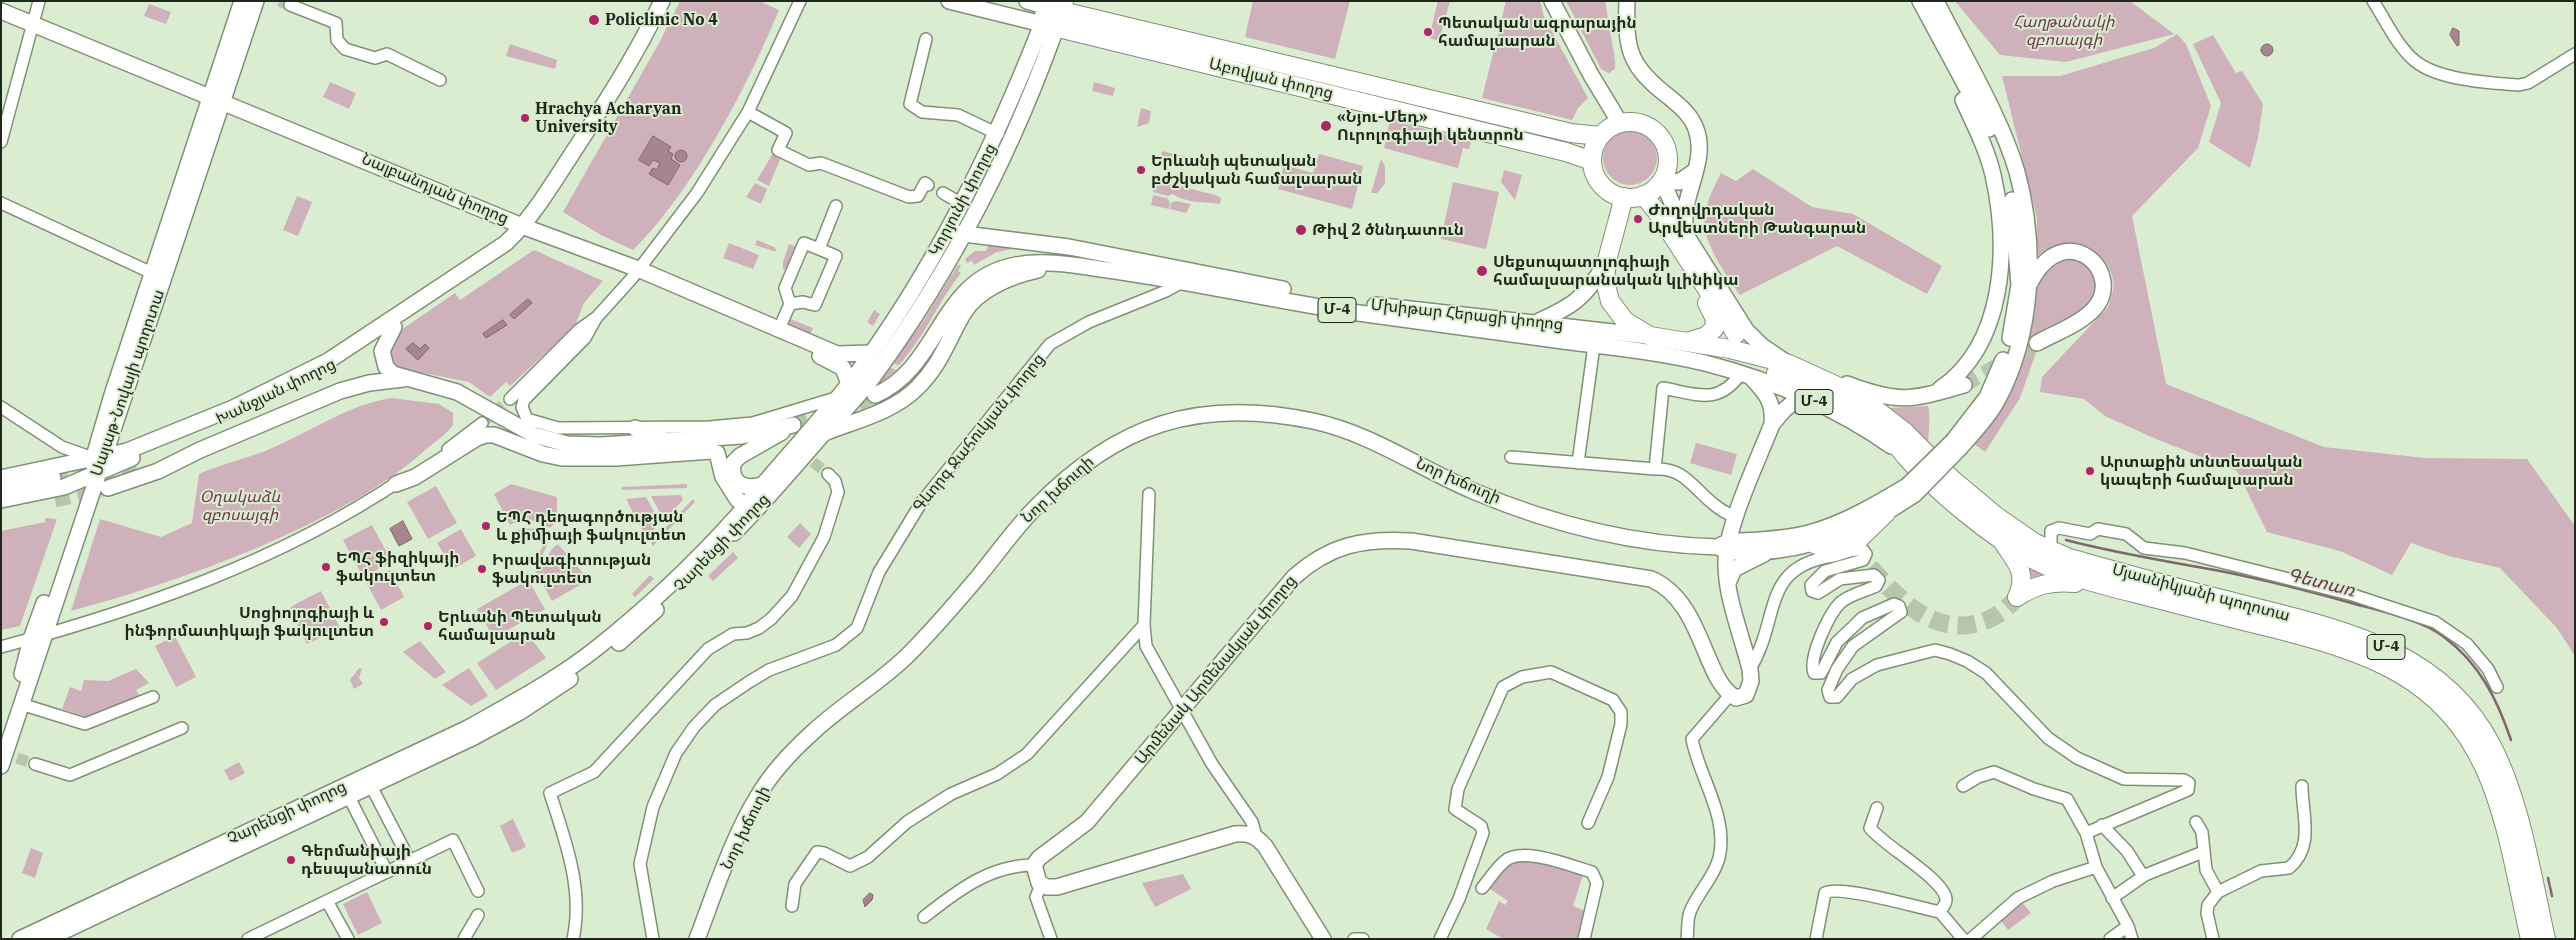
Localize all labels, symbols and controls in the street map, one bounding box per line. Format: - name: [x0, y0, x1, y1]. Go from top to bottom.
- place label: Policlinic No 4: [605, 10, 718, 30]
- park label: Հաղթանակի զբոսայգի: [2013, 12, 2115, 50]
- marker: Policlinic No 4: [587, 13, 601, 27]
- place label: Պետական ագրարային համալսարան: [1438, 13, 1637, 51]
- marker: Պետական ագրարային համալսարան: [1422, 26, 1434, 38]
- street label: Աբովյան փողոց: [1207, 54, 1335, 104]
- place label: Hrachya Acharyan University: [535, 99, 681, 137]
- place label: «Նյու-Մեդ» Ուրոլոգիայի կենտրոն: [1337, 107, 1524, 145]
- marker: Hrachya Acharyan University: [519, 112, 531, 124]
- marker: «Նյու-Մեդ» Ուրոլոգիայի կենտրոն: [1319, 119, 1333, 133]
- street label: Կորյունի փողոց: [925, 140, 1001, 260]
- street label: Նալբանդյան փողոց: [359, 149, 511, 229]
- place label: Երևանի պետական բժշկական համալսարան: [1151, 151, 1362, 189]
- marker: Երևանի պետական բժշկական համալսարան: [1135, 164, 1147, 176]
- place label: Ժողովրդական Արվեստների Թանգարան: [1648, 200, 1866, 238]
- marker: Ժողովրդական Արվեստների Թանգարան: [1632, 213, 1644, 225]
- place label: Թիվ 2 ծննդատուն: [1312, 220, 1464, 240]
- marker: Թիվ 2 ծննդատուն: [1294, 223, 1308, 237]
- place label: Սեքսոպատոլոգիայի համալսարանական կլինիկա: [1493, 252, 1739, 290]
- marker: Սեքսոպատոլոգիայի համալսարանական կլինիկա: [1475, 264, 1489, 278]
- street label: Սայաթ-Նովայի պողոտա: [87, 287, 169, 479]
- street label: Մխիթար Հերացի փողոց: [1370, 295, 1564, 335]
- road number: Մ-4: [1318, 298, 1356, 322]
- street label: Գևորգ Ջահուկյան փողոց: [909, 350, 1049, 516]
- street label: Խանջյան փողոց: [213, 355, 339, 429]
- road number: Մ-4: [1795, 390, 1833, 414]
- street label: Նոր խճուղի: [1018, 452, 1098, 528]
- place label: Արտաքին տնտեսական կապերի համալսարան: [2100, 452, 2303, 490]
- street label: Նոր խճուղի: [1413, 454, 1503, 508]
- marker: Արտաքին տնտեսական կապերի համալսարան: [2084, 465, 2096, 477]
- park label: Օղակաձև զբոսայգի: [200, 487, 280, 525]
- street label: Չարենցի փողոց: [670, 490, 774, 596]
- place label: ԵՊՀ դեղագործության և քիմիայի ֆակուլտետ: [496, 507, 686, 545]
- marker: ԵՊՀ դեղագործության և քիմիայի ֆակուլտետ: [480, 520, 492, 532]
- place label: ԵՊՀ ֆիզիկայի ֆակուլտետ: [336, 548, 459, 586]
- place label: Իրավագիտության ֆակուլտետ: [492, 550, 651, 588]
- street label: Մյասնիկյանի պողոտա: [2110, 560, 2292, 626]
- marker: ԵՊՀ ֆիզիկայի ֆակուլտետ: [320, 561, 332, 573]
- marker: Իրավագիտության ֆակուլտետ: [476, 563, 488, 575]
- water label: Գետառ: [2285, 564, 2357, 602]
- street label: Արմենակ Արմենակյան փողոց: [1131, 571, 1301, 769]
- place label: Սոցիոլոգիայի և ինֆորմատիկայի ֆակուլտետ: [124, 603, 374, 641]
- place label: Երևանի Պետական համալսարան: [438, 607, 602, 645]
- marker: Սոցիոլոգիայի և ինֆորմատիկայի ֆակուլտետ: [378, 616, 390, 628]
- marker: Երևանի Պետական համալսարան: [422, 620, 434, 632]
- road number: Մ-4: [2367, 634, 2405, 660]
- street label: Չարենցի փողոց: [224, 777, 350, 849]
- street label: Նոր խճուղի: [717, 783, 775, 873]
- place label: Գերմանիայի դեսպանատուն: [301, 841, 432, 879]
- marker: Գերմանիայի դեսպանատուն: [285, 854, 297, 866]

